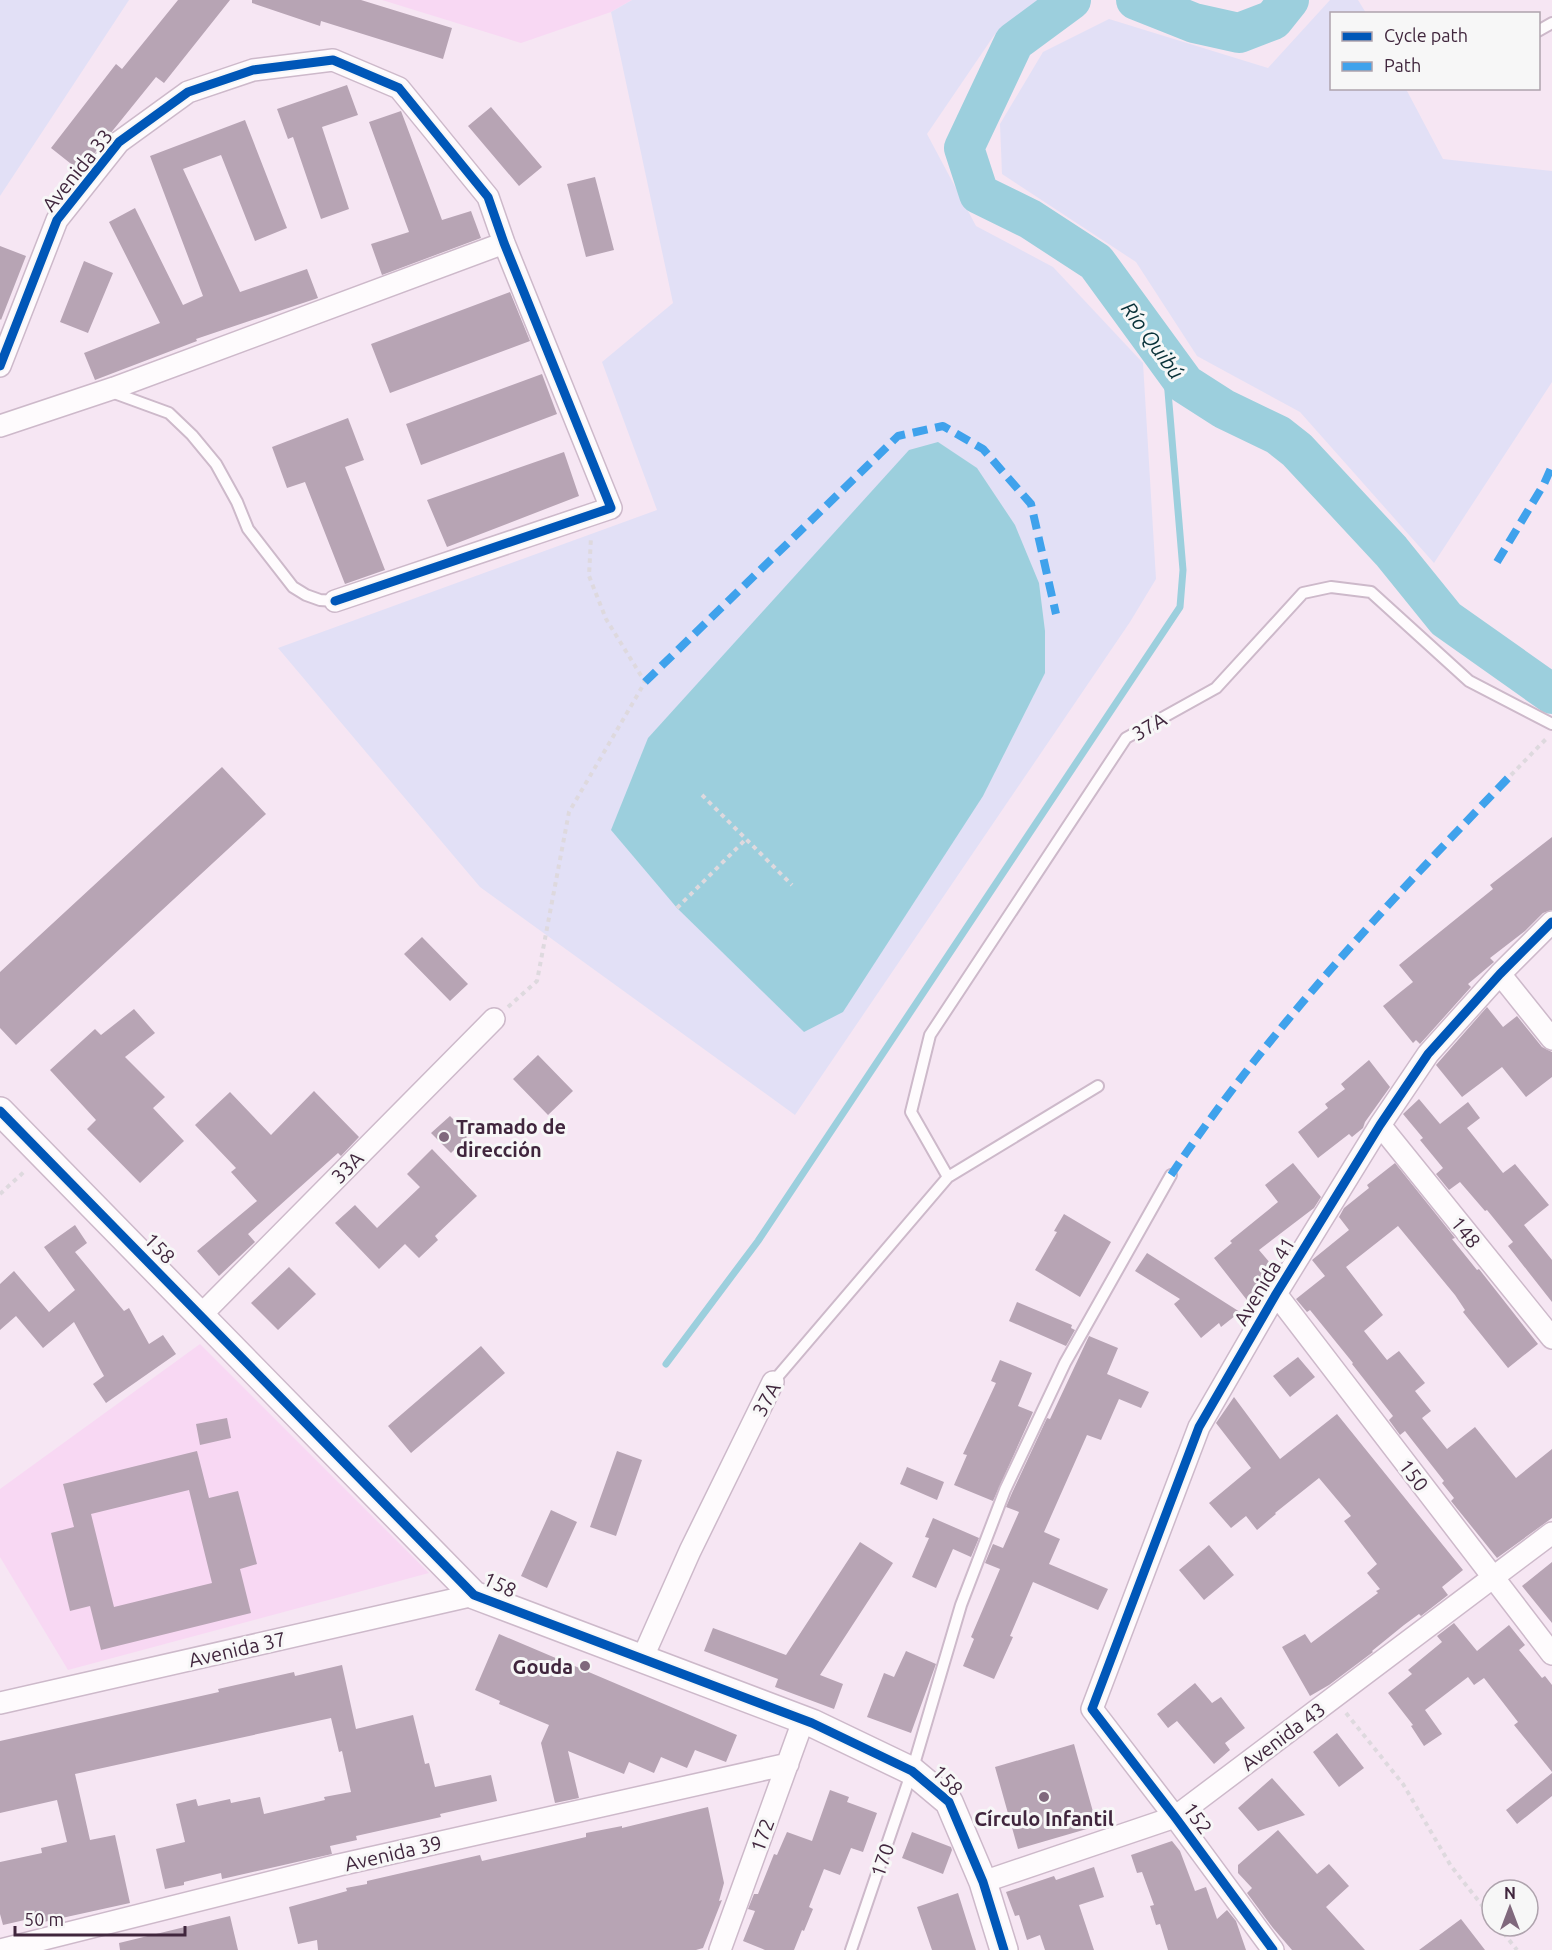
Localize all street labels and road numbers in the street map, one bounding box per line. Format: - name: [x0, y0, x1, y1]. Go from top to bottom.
- street label: Avenida 33: [37, 124, 117, 216]
- street label: 37A: [1128, 707, 1170, 745]
- street label: 33A: [326, 1146, 368, 1188]
- street label: 148: [1446, 1212, 1486, 1252]
- street label: 158: [140, 1228, 180, 1268]
- street label: Avenida 41: [1229, 1233, 1299, 1329]
- street label: 37A: [747, 1378, 785, 1420]
- street label: 150: [1395, 1455, 1433, 1495]
- street label: 158: [480, 1566, 520, 1602]
- street label: Avenida 37: [186, 1627, 288, 1671]
- street label: Avenida 43: [1237, 1697, 1329, 1775]
- street label: 158: [928, 1760, 968, 1800]
- street label: 152: [1179, 1798, 1217, 1838]
- street label: 172: [745, 1815, 779, 1855]
- street label: Avenida 39: [342, 1831, 444, 1875]
- street label: 170: [866, 1840, 898, 1880]

